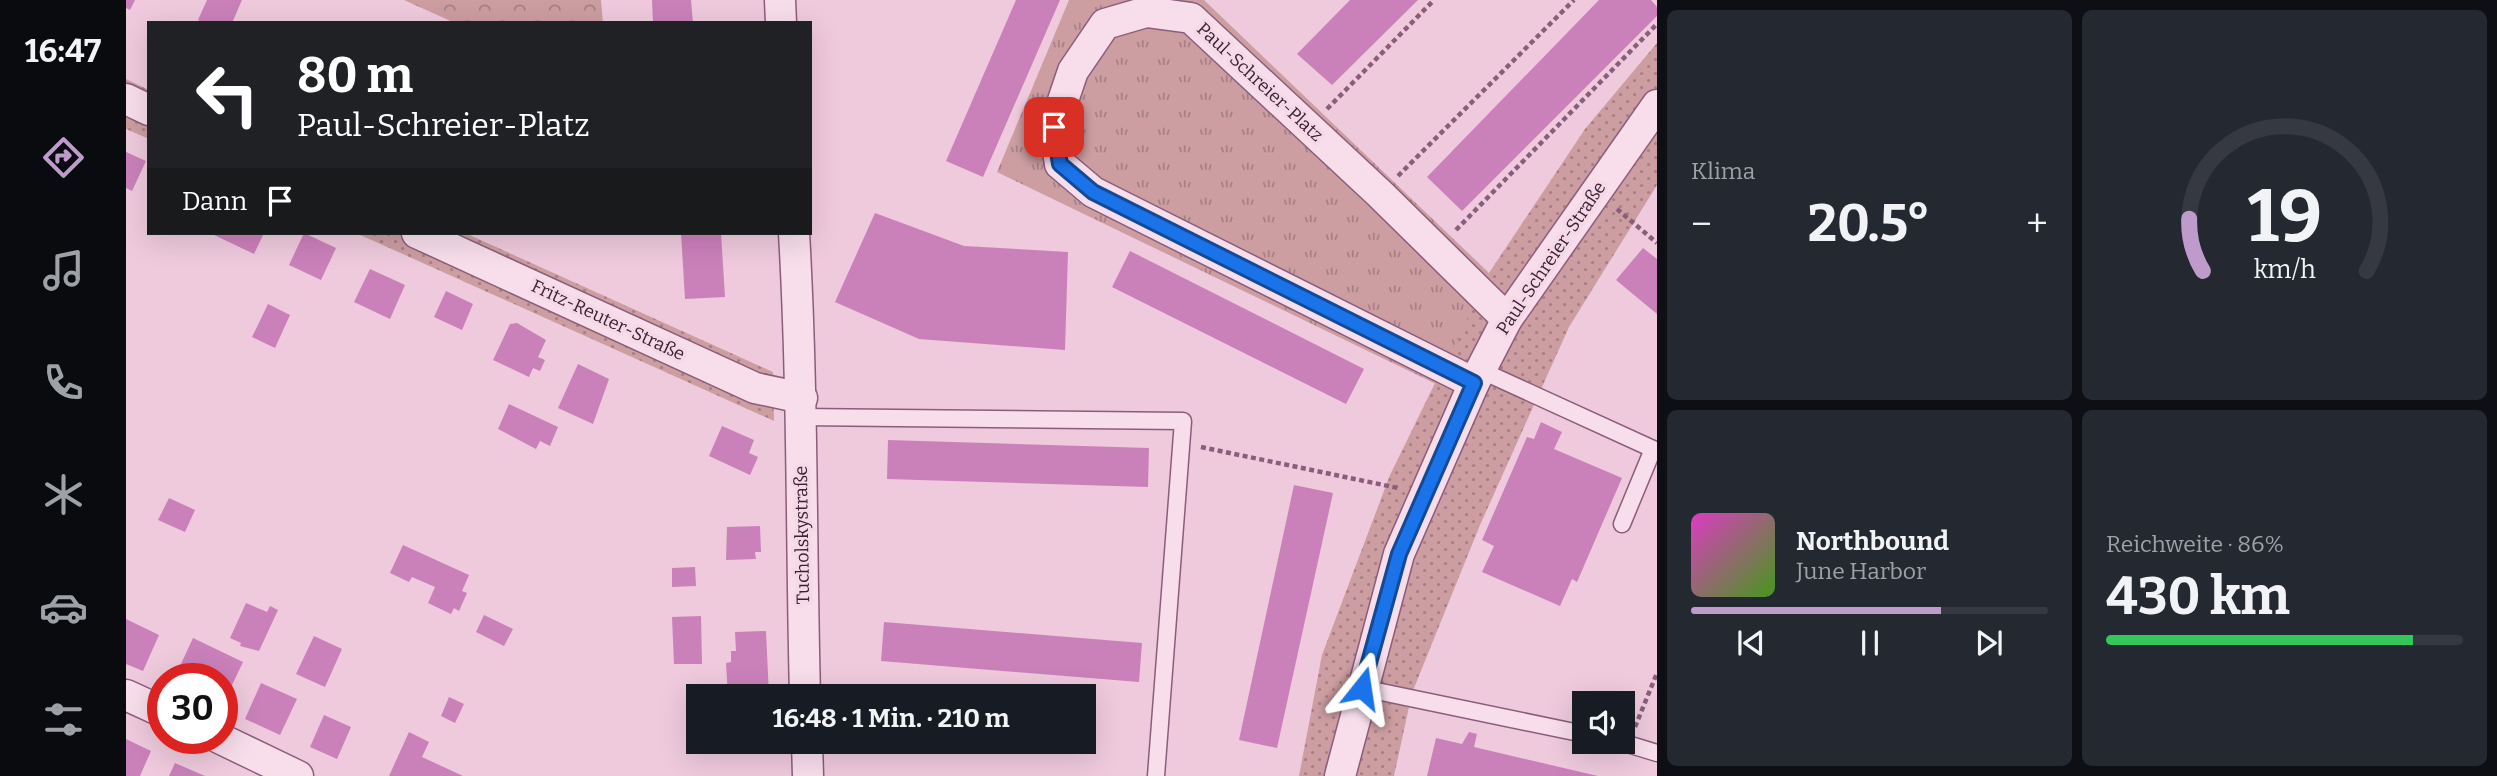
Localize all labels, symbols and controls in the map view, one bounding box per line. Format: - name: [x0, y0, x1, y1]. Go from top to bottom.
- street label: Paul-Schreier-Platz: [1192, 18, 1328, 146]
- text: 16:47: [25, 32, 101, 70]
- text: 80 m: [297, 46, 413, 105]
- icon: left: [182, 49, 273, 140]
- pin: [1024, 97, 1084, 157]
- text: Paul-Schreier-Platz: [297, 106, 590, 144]
- icon: arrive: [1035, 108, 1073, 146]
- icon: directions: [39, 133, 88, 182]
- text: Klima: [1691, 157, 1755, 185]
- text: 19: [2247, 173, 2322, 260]
- street label: Paul-Schreier-Straße: [1492, 177, 1610, 339]
- icon: arrive: [261, 182, 299, 220]
- text: Dann: [182, 186, 247, 217]
- text: 20.5°: [1808, 192, 1931, 255]
- text: −: [1691, 201, 1712, 247]
- text: +: [2026, 201, 2048, 247]
- icon: music: [39, 246, 88, 295]
- text: km/h: [2254, 255, 2316, 285]
- street label: Fritz-Reuter-Straße: [528, 275, 688, 365]
- icon: phone: [39, 358, 88, 407]
- street label: Tucholskystraße: [790, 466, 814, 604]
- icon: climate: [39, 470, 88, 519]
- text: Northbound: [1796, 526, 1949, 557]
- text: Reichweite · 86%: [2106, 530, 2284, 558]
- text: June Harbor: [1796, 557, 1926, 585]
- text: 430 km: [2106, 565, 2290, 628]
- icon: car: [39, 583, 88, 632]
- icon: previous: [1732, 624, 1770, 662]
- icon: pause: [1851, 624, 1889, 662]
- icon: next: [1970, 624, 2008, 662]
- position arrow: [1325, 651, 1399, 725]
- speed limit sign: 30: [147, 663, 238, 754]
- map controls: [1572, 691, 1635, 754]
- button: sound: [1572, 691, 1635, 754]
- icon: filters: [39, 695, 88, 744]
- text: 16:48 · 1 Min. · 210 m: [773, 703, 1009, 734]

